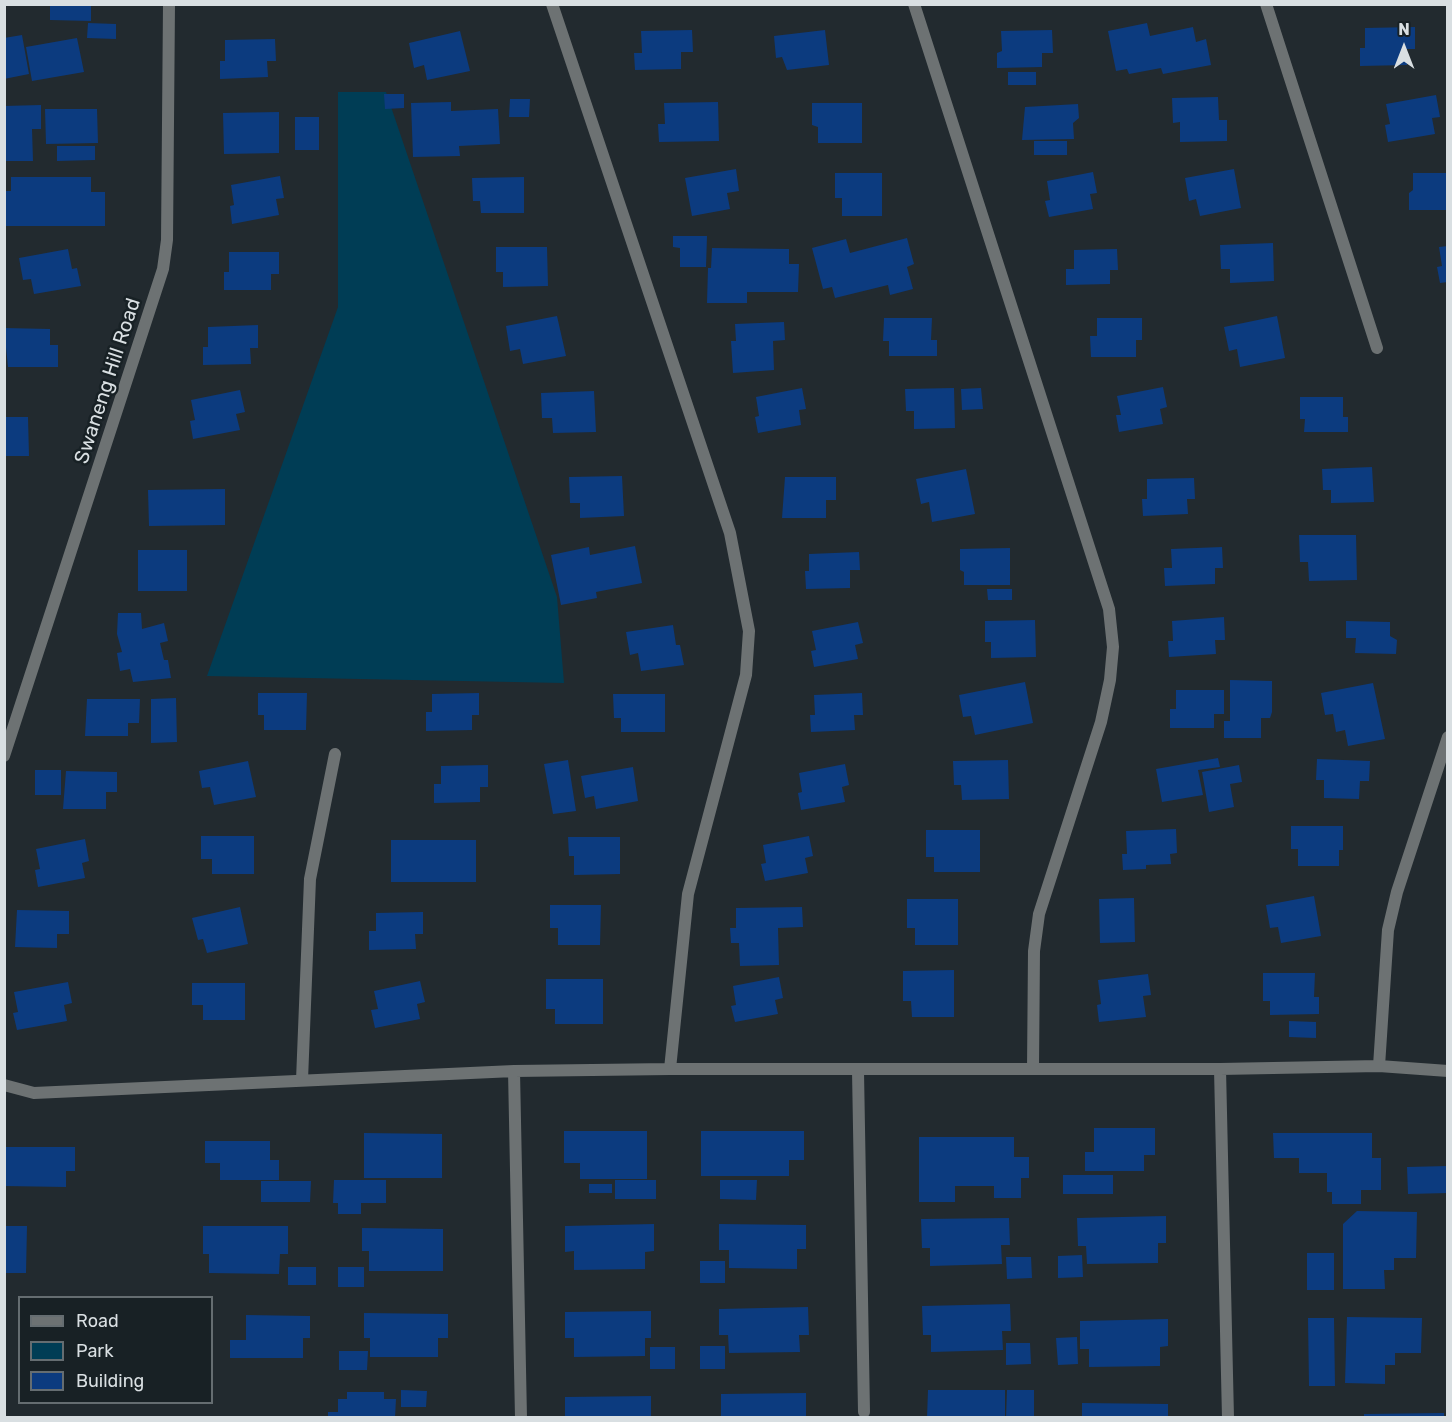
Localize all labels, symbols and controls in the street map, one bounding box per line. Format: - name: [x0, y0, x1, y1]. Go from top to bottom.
- north arrow: [1374, 18, 1434, 78]
- text: N: [1398, 20, 1410, 39]
- street label: Swaneng Hill Road: [70, 295, 146, 467]
- legend: [18, 1296, 213, 1404]
- text: Road: [76, 1310, 119, 1332]
- text: Park: [76, 1340, 113, 1362]
- text: Building: [76, 1370, 144, 1392]

